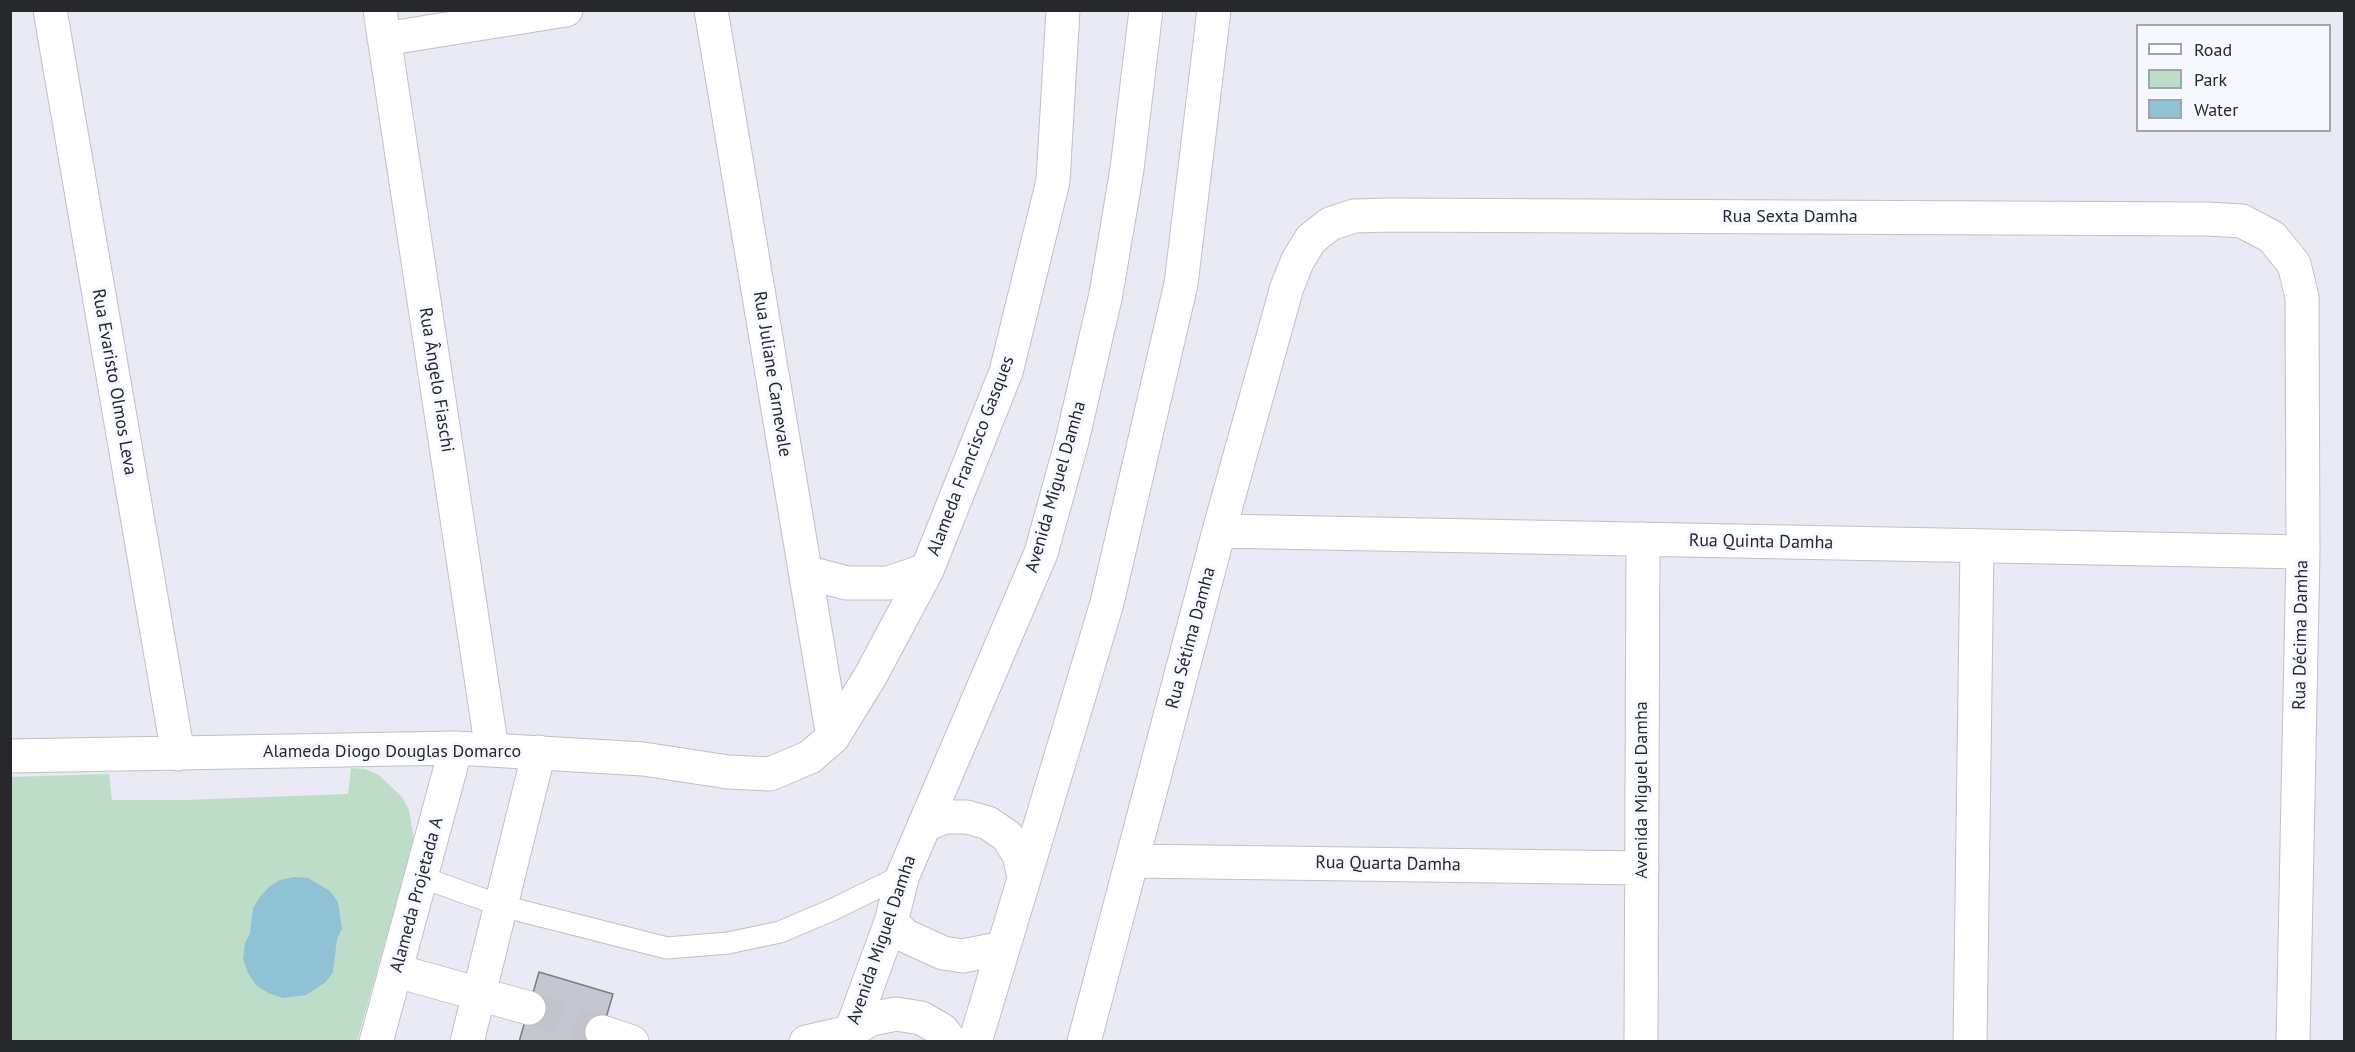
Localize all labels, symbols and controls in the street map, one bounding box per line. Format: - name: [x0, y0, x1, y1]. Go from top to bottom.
- legend: [2136, 24, 2331, 132]
- text: Road: [2194, 38, 2232, 61]
- text: Park: [2194, 68, 2227, 91]
- text: Water: [2194, 98, 2238, 121]
- street label: Rua Sexta Damha: [1722, 206, 1858, 228]
- street label: Rua Evaristo Olmos Leva: [87, 287, 141, 477]
- street label: Rua Juliane Carnevale: [748, 290, 796, 458]
- street label: Rua Ângelo Fiaschi: [414, 306, 458, 454]
- street label: Alameda Francisco Gasques: [923, 353, 1019, 559]
- street label: Avenida Miguel Damha: [1021, 399, 1091, 575]
- street label: Rua Quinta Damha: [1689, 530, 1833, 554]
- street label: Rua Décima Damha: [2289, 560, 2313, 710]
- street label: Rua Sétima Damha: [1162, 565, 1220, 711]
- street label: Avenida Miguel Damha: [1631, 701, 1653, 879]
- street label: Alameda Diogo Douglas Domarco: [263, 741, 521, 763]
- street label: Alameda Projetada A: [386, 815, 448, 975]
- street label: Rua Quarta Damha: [1315, 852, 1461, 876]
- street label: Avenida Miguel Damha: [843, 853, 921, 1027]

